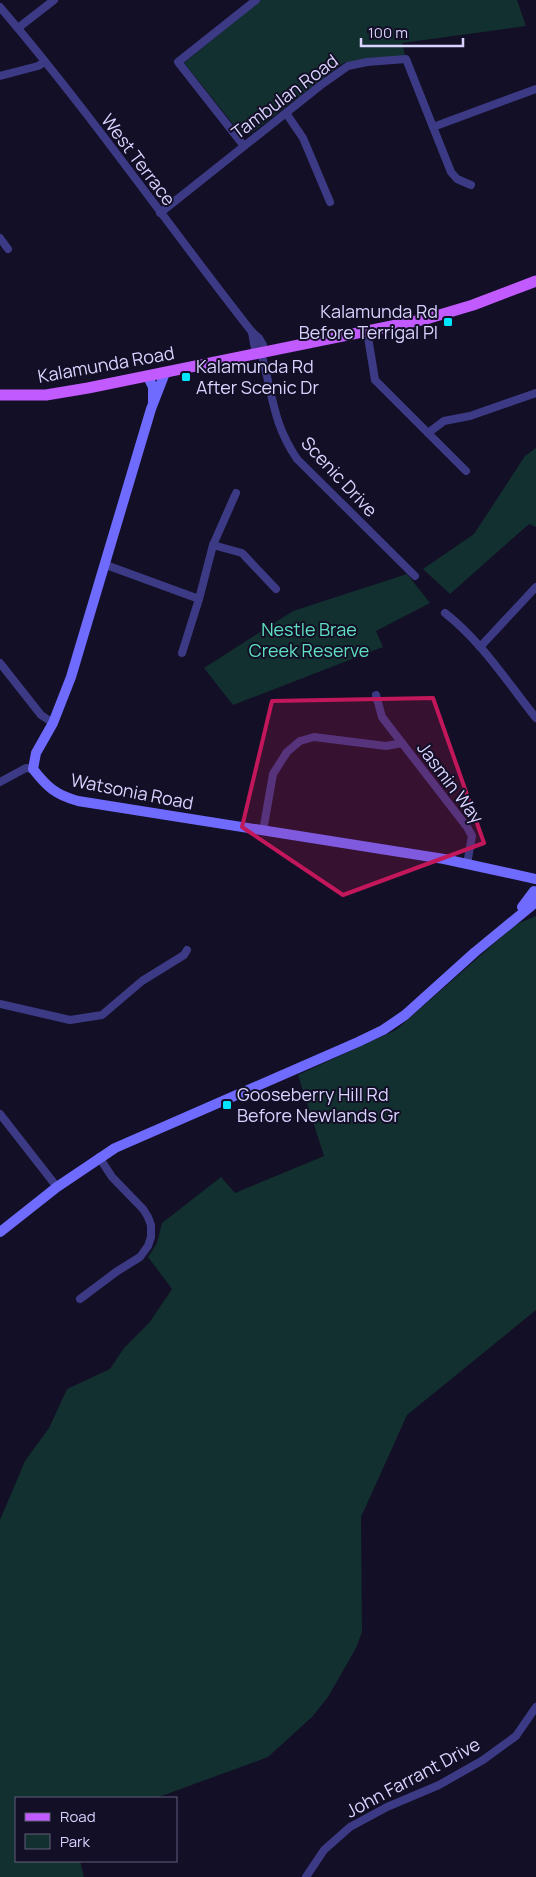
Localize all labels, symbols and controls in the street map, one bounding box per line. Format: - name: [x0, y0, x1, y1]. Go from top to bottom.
- scale bar: [361, 15, 464, 47]
- text: 100 m: [368, 22, 408, 43]
- street label: Tambulan Road: [226, 48, 342, 144]
- street label: West Terrace: [96, 109, 181, 210]
- place label: Kalamunda Rd Before Terrigal Pl: [299, 299, 438, 344]
- marker: Kalamunda Rd Before Terrigal Pl: [442, 316, 454, 328]
- street label: Kalamunda Road: [36, 340, 176, 388]
- place label: Kalamunda Rd After Scenic Dr: [196, 354, 319, 399]
- marker: Kalamunda Rd After Scenic Dr: [180, 371, 192, 383]
- street label: Scenic Drive: [296, 431, 383, 522]
- park label: Nestle Brae Creek Reserve: [249, 617, 369, 662]
- street label: Jasmin Way: [412, 737, 490, 829]
- street label: Watsonia Road: [69, 767, 196, 815]
- place label: Gooseberry Hill Rd Before Newlands Gr: [237, 1082, 400, 1127]
- marker: Gooseberry Hill Rd Before Newlands Gr: [221, 1099, 233, 1111]
- street label: John Farrant Drive: [341, 1732, 484, 1823]
- legend: [15, 1797, 178, 1862]
- text: Road: [60, 1806, 96, 1827]
- text: Park: [60, 1831, 90, 1852]

